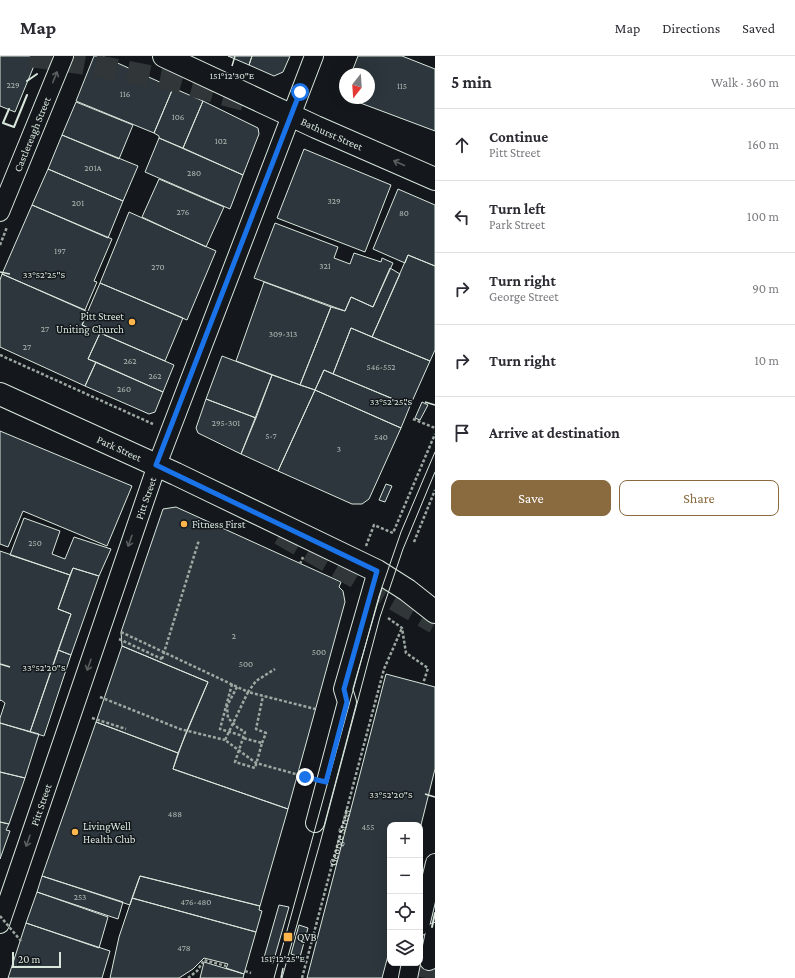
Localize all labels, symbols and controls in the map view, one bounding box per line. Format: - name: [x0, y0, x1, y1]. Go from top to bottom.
- text: Map: [20, 17, 56, 38]
- text: Map: [615, 20, 640, 36]
- text: Directions: [662, 20, 720, 36]
- text: Saved: [742, 20, 775, 36]
- north arrow: [339, 68, 375, 104]
- text: 151°12'30"E: [210, 70, 255, 81]
- one-way arrow: [52, 71, 59, 83]
- text: 5 min: [451, 73, 492, 92]
- text: Walk · 360 m: [711, 75, 779, 90]
- house number: 229: [6, 80, 20, 90]
- house number: 115: [397, 81, 407, 91]
- route start: [291, 83, 309, 101]
- house number: 116: [120, 89, 131, 99]
- street label: Castlereagh Street: [11, 95, 53, 174]
- house number: 106: [172, 112, 185, 122]
- street label: Bathurst Street: [299, 115, 365, 153]
- text: Continue: [489, 129, 548, 145]
- icon: ahead: [451, 134, 473, 156]
- house number: 102: [215, 136, 227, 146]
- text: 160 m: [748, 137, 779, 152]
- text: Pitt Street: [489, 145, 540, 160]
- one-way arrow: [394, 159, 406, 167]
- house number: 201A: [84, 163, 103, 173]
- house number: 280: [187, 168, 201, 178]
- house number: 329: [327, 196, 341, 206]
- house number: 201: [72, 198, 84, 208]
- text: Turn left: [489, 201, 545, 217]
- icon: left: [451, 206, 473, 228]
- house number: 276: [177, 207, 190, 217]
- house number: 80: [399, 208, 409, 218]
- text: 100 m: [747, 209, 779, 224]
- text: Park Street: [489, 217, 545, 232]
- house number: 197: [54, 246, 66, 256]
- house number: 321: [319, 261, 331, 271]
- house number: 270: [151, 262, 165, 272]
- text: 33°52'25"S: [23, 269, 66, 280]
- text: Turn right: [489, 273, 556, 289]
- icon: right: [451, 278, 473, 300]
- text: 90 m: [752, 281, 779, 296]
- text: George Street: [489, 289, 559, 304]
- place label: Pitt Street Uniting Church: [56, 310, 124, 336]
- marker: Pitt Street Uniting Church: [127, 317, 137, 327]
- house number: 27: [41, 324, 49, 334]
- house number: 309-313: [269, 329, 297, 339]
- house number: 27: [23, 342, 31, 352]
- icon: right: [451, 350, 473, 372]
- text: Turn right: [489, 353, 556, 369]
- text: 10 m: [754, 353, 779, 368]
- house number: 262: [124, 356, 136, 366]
- house number: 546-552: [366, 362, 396, 372]
- house number: 262: [149, 371, 161, 381]
- house number: 260: [117, 384, 131, 394]
- text: 33°52'25"S: [370, 396, 413, 407]
- house number: 295-301: [212, 418, 240, 428]
- icon: arrive: [451, 422, 473, 444]
- text: Arrive at destination: [489, 425, 620, 441]
- house number: 5-7: [265, 431, 277, 441]
- house number: 540: [374, 432, 388, 442]
- street label: Park Street: [95, 433, 144, 464]
- house number: 3: [337, 444, 341, 454]
- street label: Pitt Street: [133, 475, 158, 521]
- button: Save: [451, 480, 611, 516]
- button: Share: [619, 480, 779, 516]
- place label: Fitness First: [192, 518, 246, 530]
- marker: Fitness First: [179, 519, 189, 529]
- one-way arrow: [126, 535, 134, 547]
- house number: 250: [28, 538, 42, 548]
- house number: 2: [232, 631, 236, 641]
- house number: 500: [312, 647, 326, 657]
- one-way arrow: [84, 658, 92, 670]
- house number: 500: [239, 659, 253, 669]
- text: 33°52'20"S: [22, 662, 66, 673]
- route end: [296, 768, 314, 786]
- street label: Pitt Street: [28, 782, 54, 827]
- text: 33°52'20"S: [369, 789, 413, 800]
- street label: George Street: [326, 806, 353, 867]
- house number: 488: [168, 809, 182, 819]
- place label: LivingWell Health Club: [83, 820, 136, 845]
- house number: 455: [362, 822, 374, 832]
- map controls: [387, 822, 423, 966]
- button: +: [387, 822, 423, 858]
- marker: LivingWell Health Club: [70, 827, 80, 837]
- one-way arrow: [24, 834, 32, 846]
- button: −: [387, 858, 423, 894]
- house number: 253: [74, 892, 86, 902]
- button: locate: [387, 894, 423, 930]
- house number: 476-480: [181, 897, 211, 907]
- button: layers: [387, 930, 423, 966]
- marker: QVB: [282, 931, 294, 943]
- place label: QVB: [297, 931, 317, 943]
- house number: 478: [177, 943, 191, 953]
- scale bar: [12, 950, 61, 969]
- text: 20 m: [18, 953, 40, 965]
- text: 151°12'25"E: [261, 953, 306, 964]

